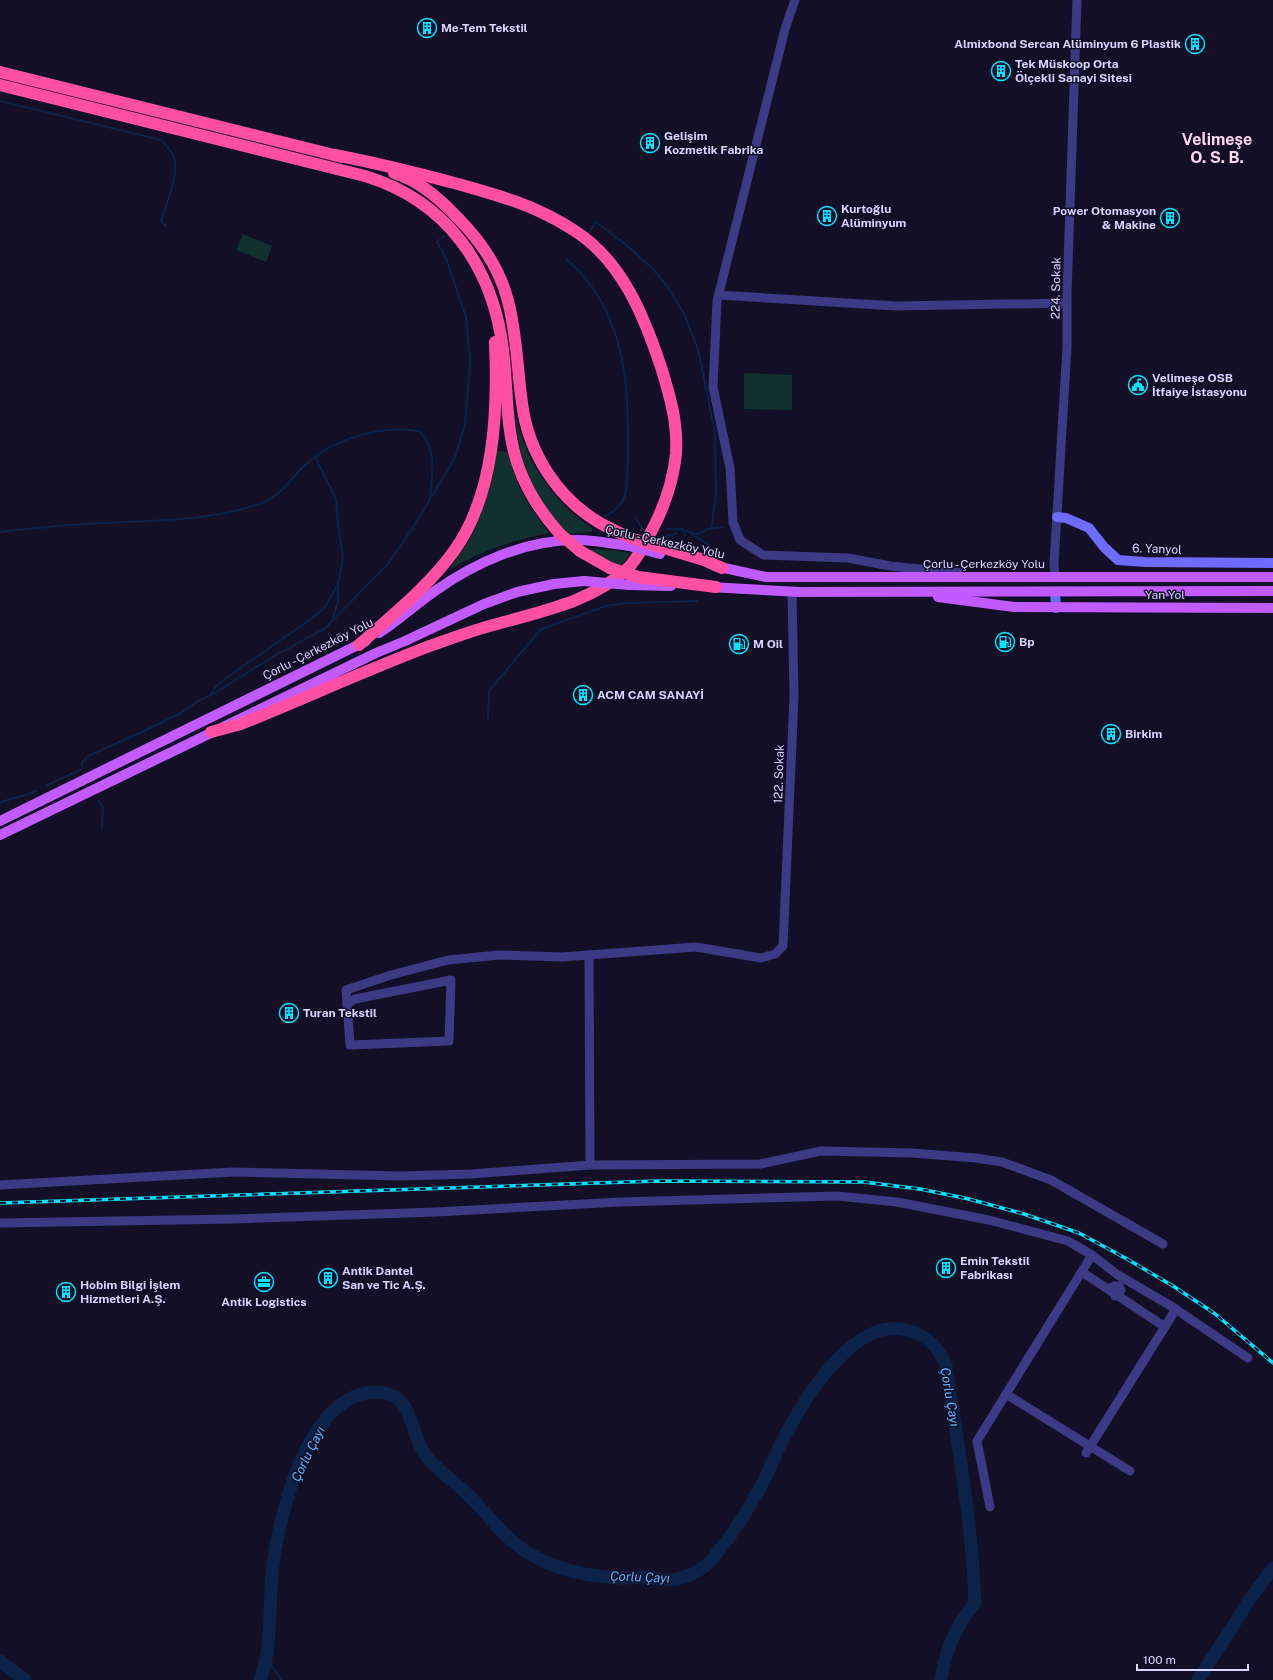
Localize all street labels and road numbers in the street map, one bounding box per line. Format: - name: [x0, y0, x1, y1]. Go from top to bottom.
- street label: 224. Sokak: [1048, 257, 1064, 319]
- street label: Çorlu - Çerkezköy Yolu: [604, 522, 726, 562]
- street label: 6. Yanyol: [1132, 541, 1182, 557]
- street label: Çorlu - Çerkezköy Yolu: [923, 557, 1045, 571]
- street label: Yan Yol: [1145, 588, 1185, 602]
- street label: Çorlu - Çerkezköy Yolu: [260, 615, 376, 683]
- street label: 122. Sokak: [771, 744, 787, 804]

